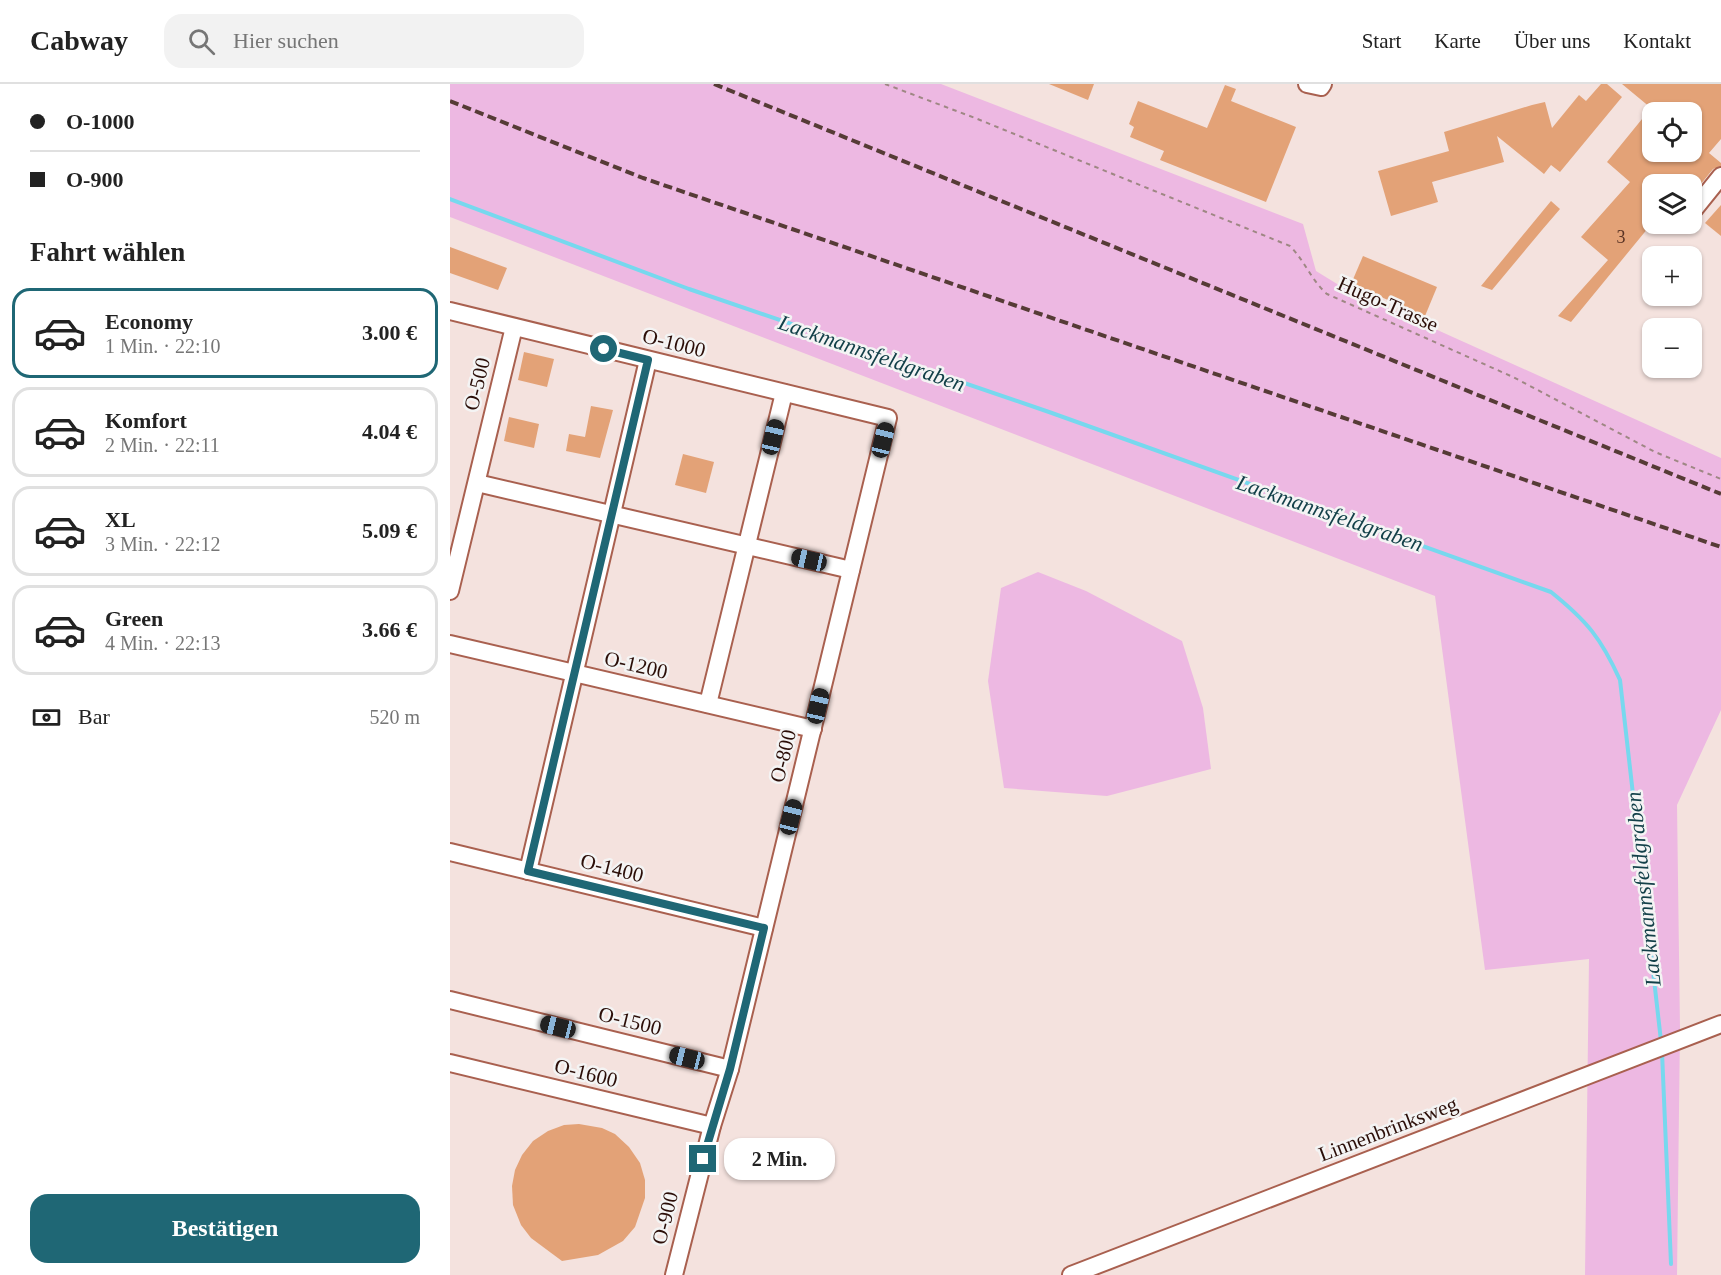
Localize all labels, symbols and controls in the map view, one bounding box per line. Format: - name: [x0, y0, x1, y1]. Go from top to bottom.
- search box: [164, 14, 584, 68]
- text: Cabway: [30, 25, 128, 56]
- icon: search: [185, 25, 218, 58]
- text: Hier suchen: [233, 28, 339, 53]
- text: Start: [1362, 29, 1401, 53]
- text: Karte: [1434, 29, 1481, 53]
- text: Über uns: [1514, 29, 1590, 53]
- text: Kontakt: [1623, 29, 1691, 53]
- map controls: [1642, 102, 1702, 378]
- button: locate: [1642, 102, 1702, 162]
- text: O-1000: [66, 109, 134, 134]
- text: O-900: [66, 167, 123, 192]
- button: layers: [1642, 174, 1702, 234]
- house number: 3: [1617, 227, 1626, 247]
- text: Fahrt wählen: [30, 237, 185, 267]
- button: +: [1642, 246, 1702, 306]
- street label: Hugo-Trasse: [1334, 271, 1442, 337]
- icon: car: [33, 306, 87, 360]
- text: Economy: [105, 309, 193, 334]
- water label: Lackmannsfeldgraben: [775, 309, 969, 397]
- button: −: [1642, 318, 1702, 378]
- text: 3.00 €: [362, 320, 417, 345]
- street label: O-1000: [640, 324, 708, 362]
- text: 1 Min. · 22:10: [105, 335, 221, 357]
- route start: [590, 335, 617, 362]
- street label: O-500: [459, 355, 495, 413]
- icon: car: [33, 405, 87, 459]
- text: Komfort: [105, 408, 187, 433]
- car: [760, 417, 786, 457]
- text: 4.04 €: [362, 419, 417, 444]
- car: [870, 420, 896, 460]
- text: 2 Min. · 22:11: [105, 434, 220, 456]
- water label: Lackmannsfeldgraben: [1233, 469, 1427, 557]
- icon: car: [33, 504, 87, 558]
- text: XL: [105, 507, 136, 532]
- text: 5.09 €: [362, 518, 417, 543]
- text: 3 Min. · 22:12: [105, 533, 221, 555]
- car: [789, 547, 829, 573]
- icon: car: [33, 603, 87, 657]
- text: Green: [105, 606, 163, 631]
- text: 3.66 €: [362, 617, 417, 642]
- text: 4 Min. · 22:13: [105, 632, 221, 654]
- street label: O-1200: [602, 646, 670, 684]
- car: [805, 686, 831, 726]
- icon: cash: [30, 701, 63, 734]
- text: Bar: [78, 704, 110, 729]
- text: 520 m: [369, 706, 420, 728]
- street label: O-800: [765, 727, 801, 785]
- water label: Lackmannsfeldgraben: [1620, 790, 1666, 989]
- car: [778, 797, 804, 837]
- street label: O-1400: [578, 849, 646, 887]
- street label: O-1500: [596, 1002, 664, 1040]
- car: [538, 1014, 578, 1040]
- car: [667, 1045, 707, 1071]
- street label: O-1600: [552, 1054, 620, 1092]
- street label: Linnenbrinksweg: [1315, 1091, 1461, 1167]
- callout: 2 Min.: [724, 1138, 835, 1180]
- route end: [689, 1145, 716, 1172]
- text: 2 Min.: [752, 1148, 807, 1170]
- street label: O-900: [647, 1189, 683, 1247]
- button: Bestätigen: [30, 1194, 420, 1263]

